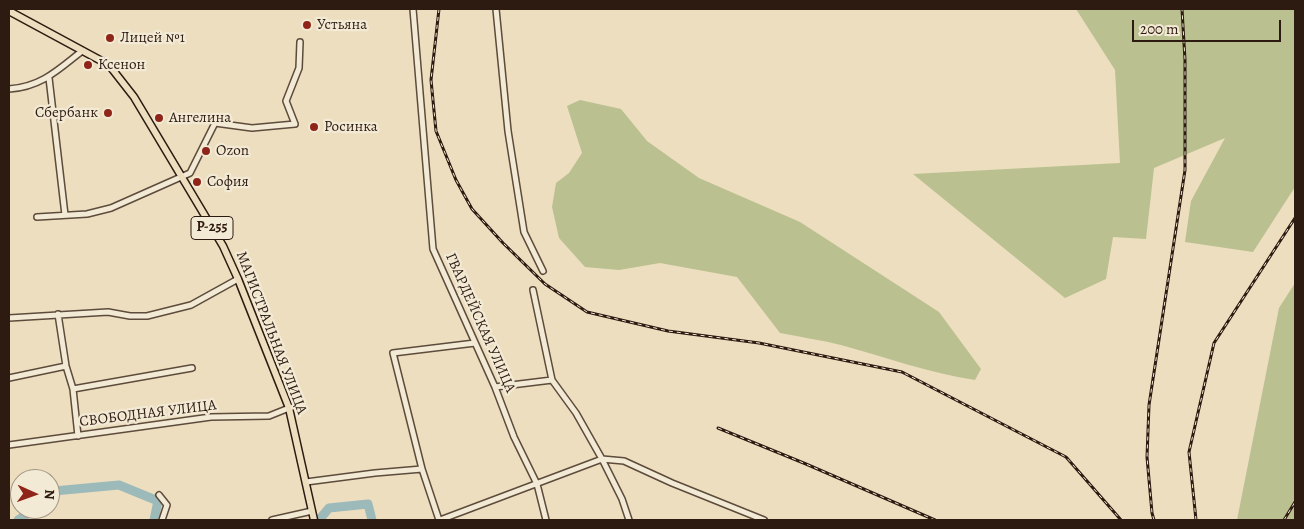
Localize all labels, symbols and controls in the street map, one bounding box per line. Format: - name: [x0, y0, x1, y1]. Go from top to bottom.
- scale bar: [1134, 10, 1283, 42]
- place label: Устьяна: [317, 16, 367, 34]
- marker: Устьяна: [301, 19, 313, 31]
- text: 200 m: [1140, 19, 1179, 39]
- place label: Лицей №1: [120, 29, 185, 47]
- marker: Лицей №1: [104, 32, 116, 44]
- place label: Ксенон: [98, 56, 145, 74]
- marker: Ксенон: [82, 59, 94, 71]
- place label: Сбербанк: [35, 104, 98, 122]
- marker: Сбербанк: [102, 107, 114, 119]
- place label: Ангелина: [169, 109, 231, 127]
- marker: Ангелина: [153, 112, 165, 124]
- place label: Росинка: [324, 118, 378, 136]
- marker: Росинка: [308, 121, 320, 133]
- place label: Ozon: [216, 142, 249, 160]
- marker: Ozon: [200, 145, 212, 157]
- place label: София: [207, 173, 249, 191]
- marker: София: [191, 176, 203, 188]
- road number: Р-255: [191, 217, 233, 240]
- street label: МАГИСТРАЛЬНАЯ УЛИЦА: [232, 249, 310, 417]
- street label: ГВАРДЕЙСКАЯ УЛИЦА: [441, 250, 519, 396]
- street label: СВОБОДНАЯ УЛИЦА: [79, 397, 217, 431]
- north arrow: [10, 469, 60, 519]
- text: N: [40, 489, 59, 500]

